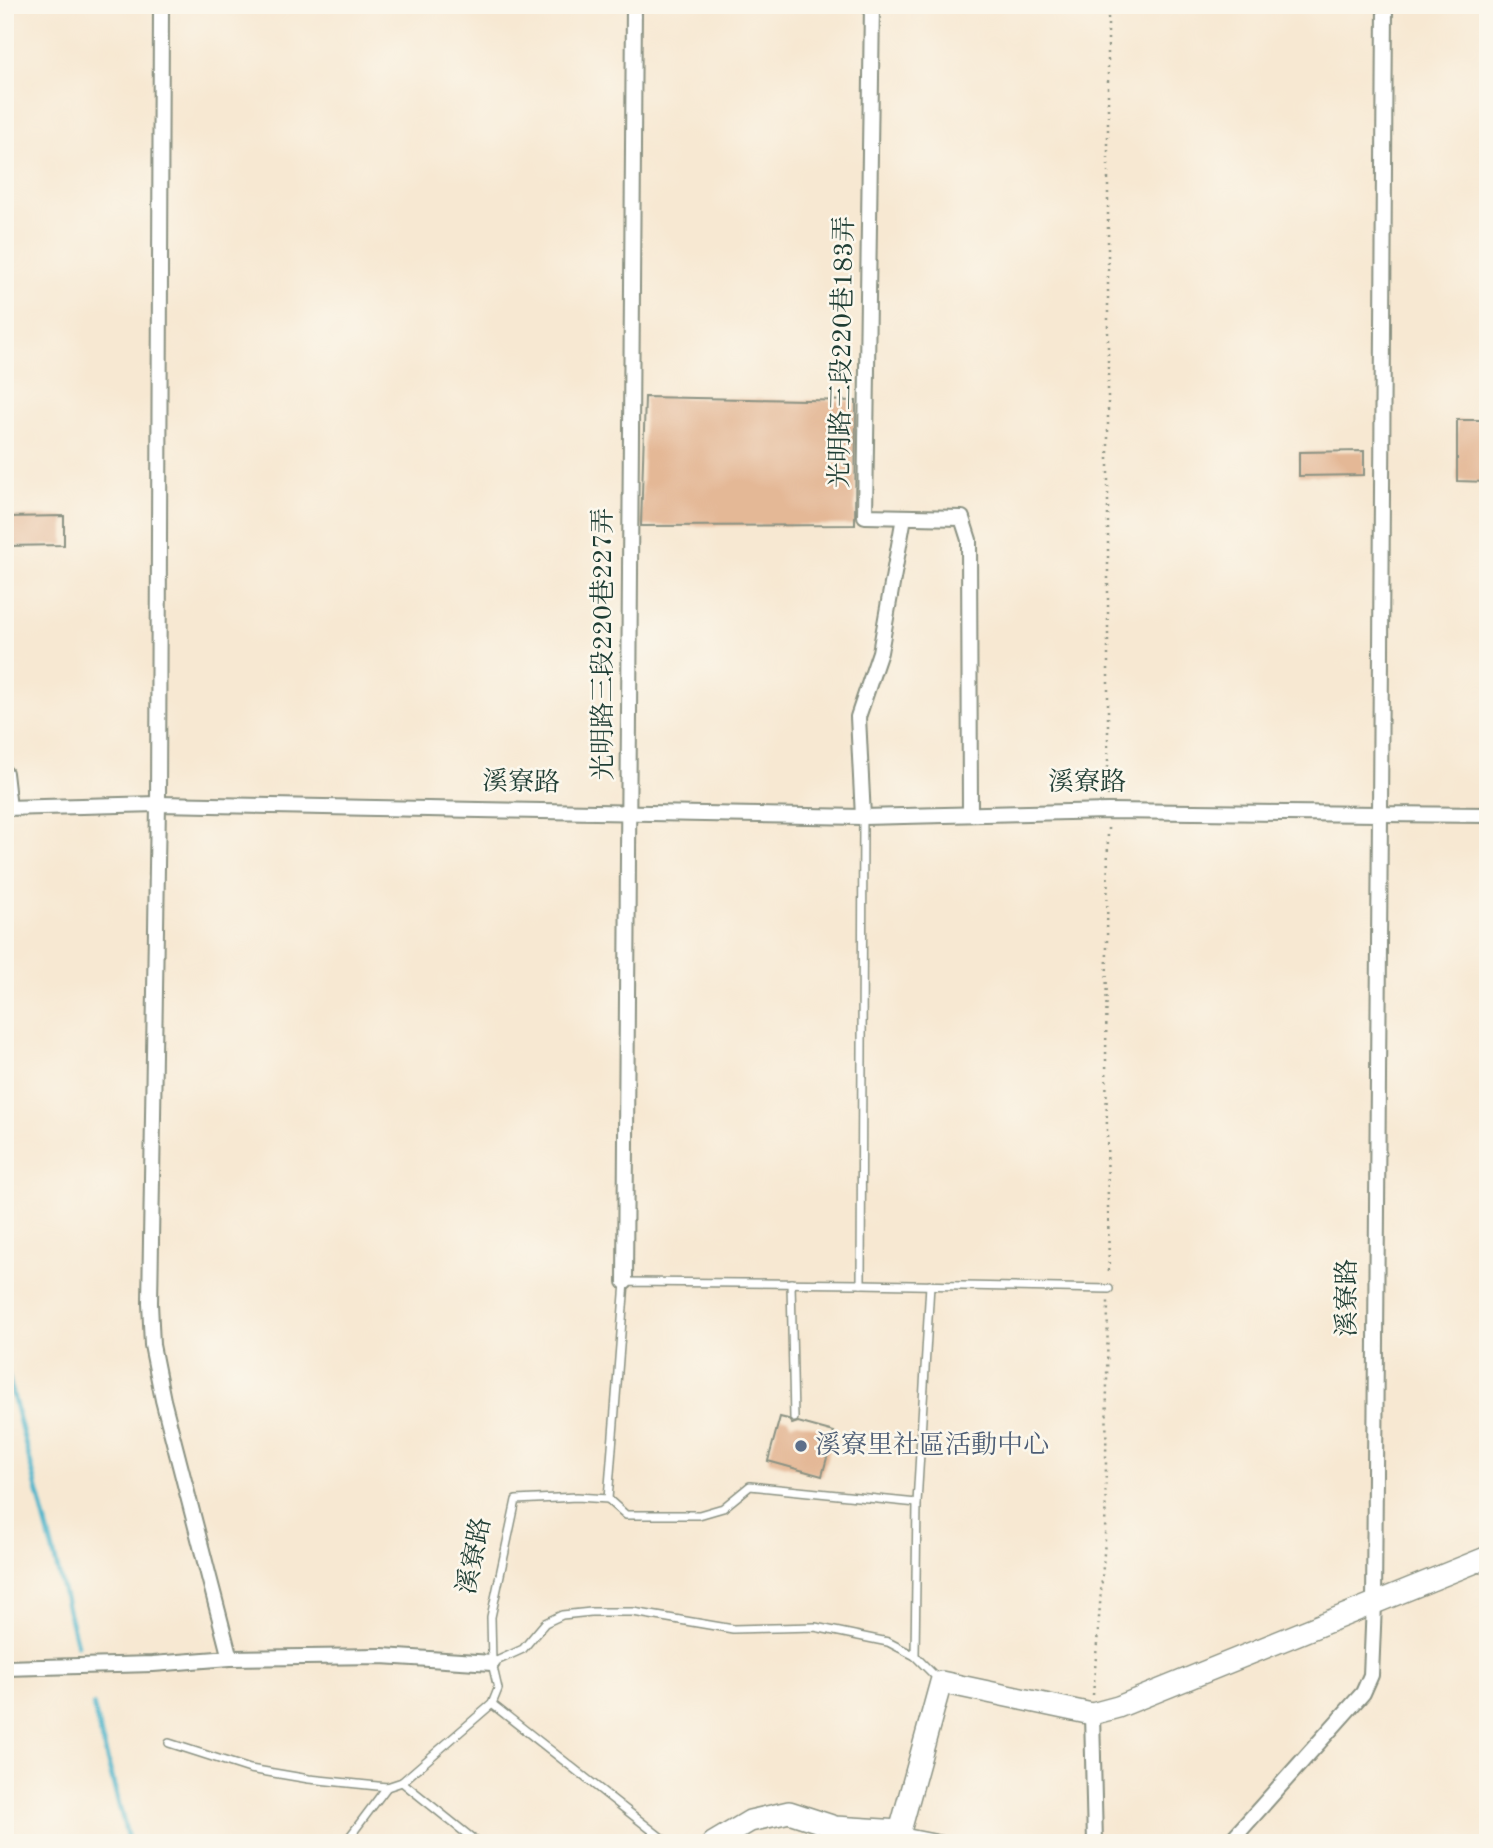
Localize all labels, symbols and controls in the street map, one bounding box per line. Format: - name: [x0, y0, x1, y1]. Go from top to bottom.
- street label: 光明路三段220巷183弄: [826, 216, 858, 488]
- street label: 光明路三段220巷227弄: [589, 508, 617, 780]
- street label: 溪寮路: [482, 766, 560, 797]
- street label: 溪寮路: [1048, 767, 1126, 796]
- street label: 溪寮路: [1332, 1259, 1361, 1337]
- place label: 溪寮里社區活動中心: [815, 1430, 1049, 1459]
- marker: 溪寮里社區活動中心: [793, 1438, 809, 1454]
- street label: 溪寮路: [451, 1515, 496, 1597]

